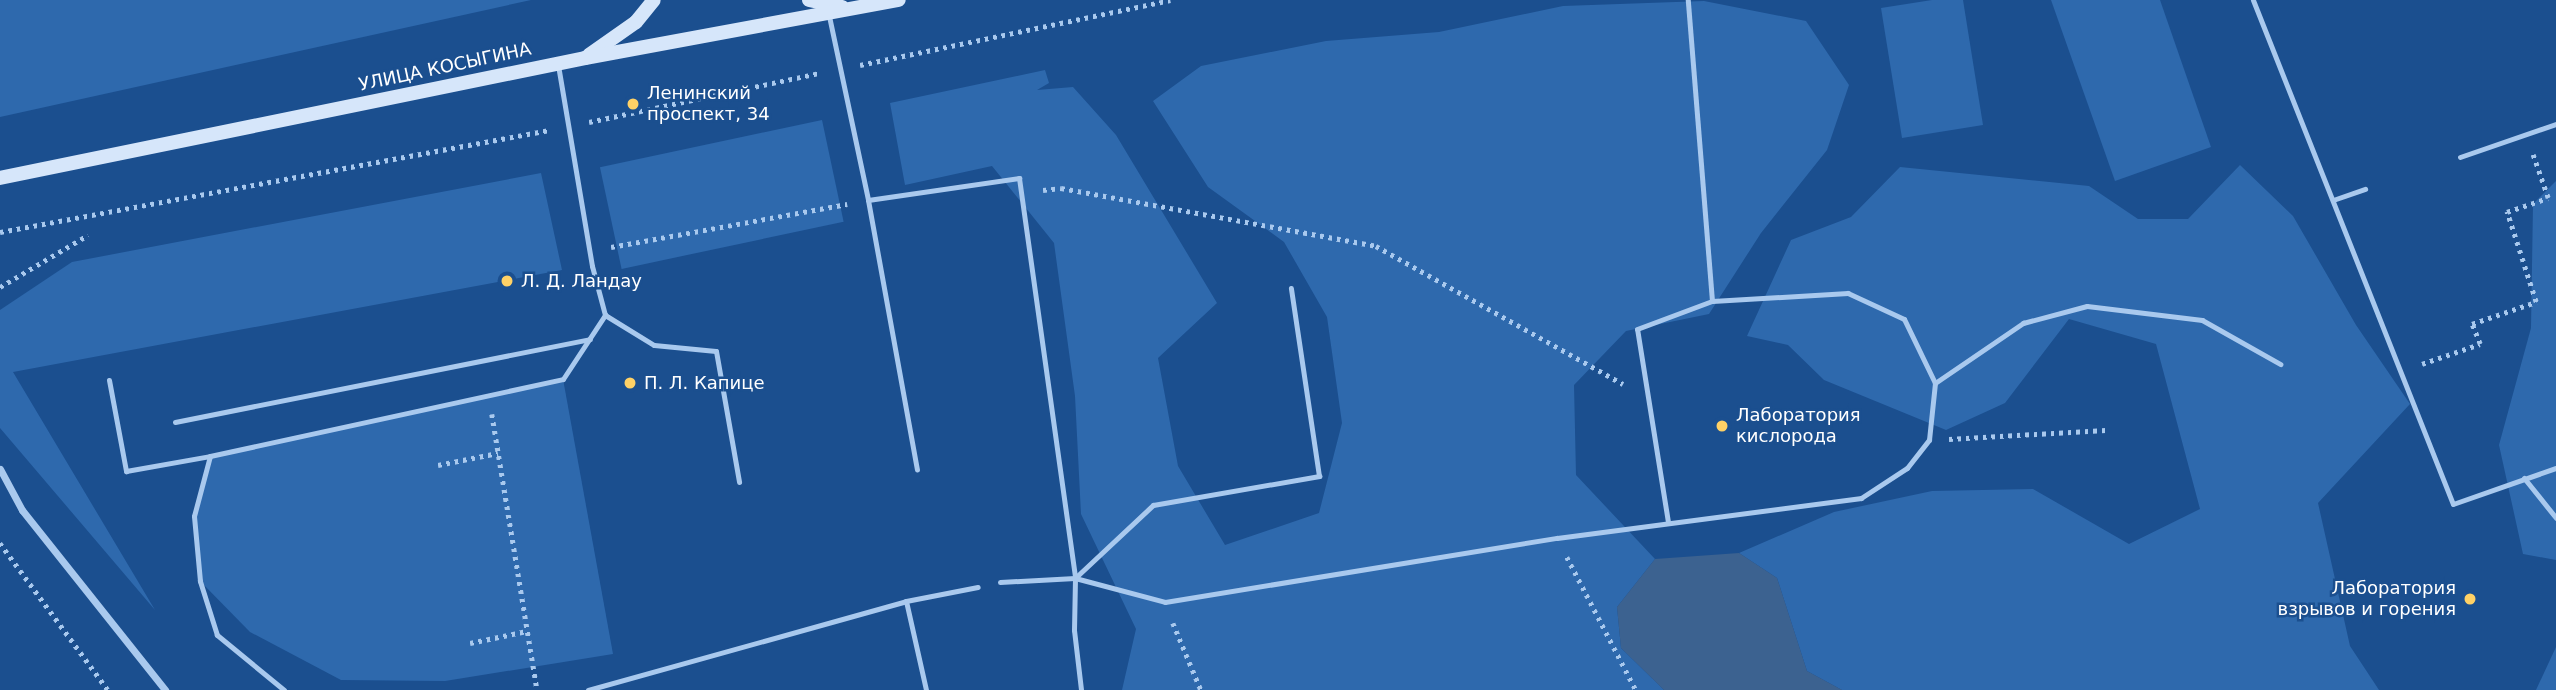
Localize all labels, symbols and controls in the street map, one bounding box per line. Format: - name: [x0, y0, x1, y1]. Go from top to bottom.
- street label: УЛИЦА КОСЫГИНА: [357, 38, 533, 96]
- place label: Ленинский проспект, 34: [647, 83, 770, 126]
- marker: Ленинский проспект, 34: [625, 96, 641, 112]
- place label: Л. Д. Ландау: [521, 270, 642, 292]
- marker: Л. Д. Ландау: [499, 273, 515, 289]
- place label: П. Л. Капице: [644, 372, 765, 394]
- marker: П. Л. Капице: [622, 375, 638, 391]
- place label: Лаборатория кислорода: [1736, 405, 1861, 448]
- marker: Лаборатория кислорода: [1714, 418, 1730, 434]
- place label: Лаборатория взрывов и горения: [2278, 578, 2456, 620]
- marker: Лаборатория взрывов и горения: [2462, 591, 2478, 607]

